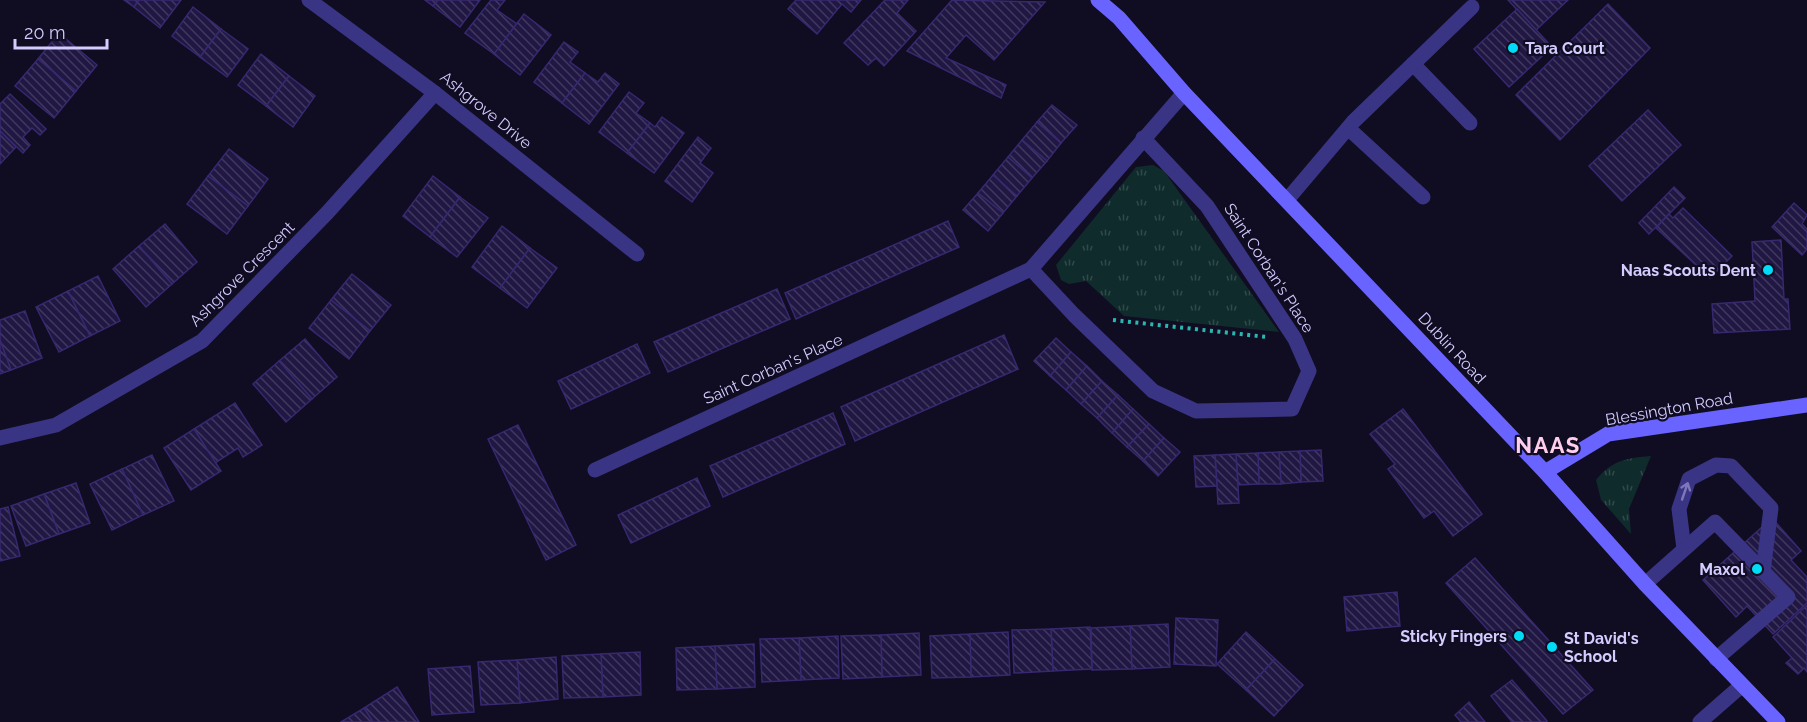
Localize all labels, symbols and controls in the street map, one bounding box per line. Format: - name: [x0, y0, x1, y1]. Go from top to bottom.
- scale bar: [15, 12, 106, 50]
- text: 20 m: [24, 22, 66, 43]
- place label: Tara Court: [1525, 39, 1605, 58]
- marker: Tara Court: [1506, 41, 1520, 55]
- street label: Ashgrove Drive: [436, 67, 536, 153]
- street label: Saint Corban's Place: [1220, 200, 1318, 336]
- street label: Ashgrove Crescent: [186, 217, 299, 330]
- place label: Naas Scouts Dent: [1621, 261, 1756, 280]
- marker: Naas Scouts Dent: [1761, 263, 1775, 277]
- street label: Dublin Road: [1414, 308, 1490, 388]
- street label: Saint Corban's Place: [700, 330, 846, 408]
- street label: Blessington Road: [1604, 388, 1734, 430]
- district label: NAAS: [1515, 432, 1581, 458]
- one-way arrow: [1681, 482, 1692, 501]
- place label: Maxol: [1699, 560, 1746, 579]
- marker: Maxol: [1750, 562, 1764, 576]
- place label: Sticky Fingers: [1400, 627, 1507, 646]
- marker: Sticky Fingers: [1512, 629, 1526, 643]
- place label: St David's School: [1564, 629, 1639, 666]
- marker: St David's School: [1545, 640, 1559, 654]

